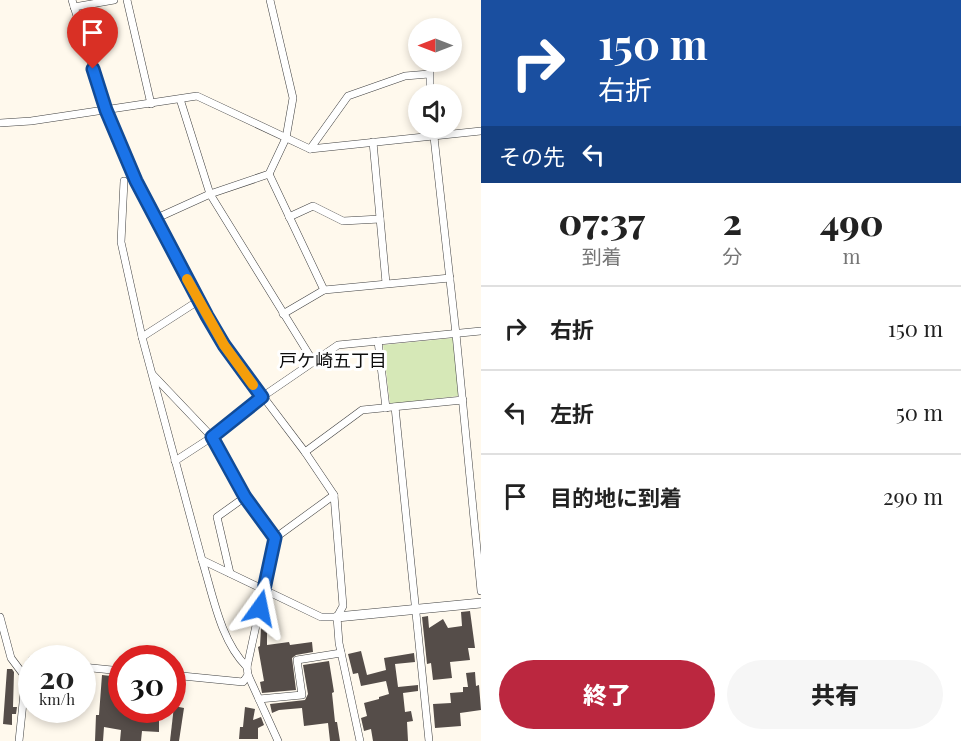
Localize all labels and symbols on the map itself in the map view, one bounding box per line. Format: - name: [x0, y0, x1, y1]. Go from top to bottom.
- pin: [67, 7, 118, 69]
- north arrow: [408, 18, 462, 72]
- district label: 戸ケ崎五丁目: [279, 348, 387, 372]
- position arrow: [228, 576, 292, 640]
- speed limit sign: 30: [108, 645, 186, 723]

